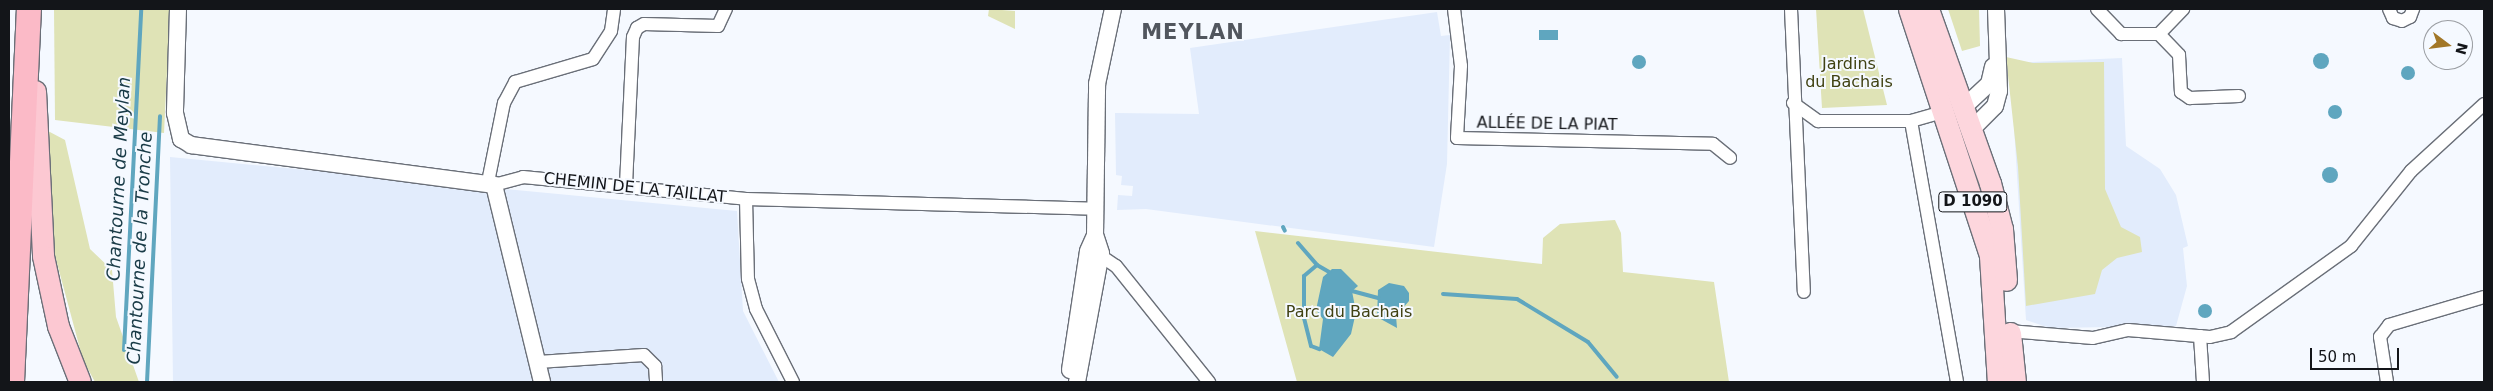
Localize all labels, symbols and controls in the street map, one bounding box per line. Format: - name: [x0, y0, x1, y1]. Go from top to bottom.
- district label: MEYLAN: [1140, 19, 1246, 45]
- north arrow: [2423, 20, 2473, 70]
- text: N: [2452, 41, 2471, 56]
- park label: Jardins du Bachais: [1805, 54, 1893, 92]
- water label: Chantourne de Meylan: [103, 76, 135, 282]
- street label: ALLÉE DE LA PIAT: [1476, 113, 1618, 135]
- water label: Chantourne de la Tronche: [123, 131, 157, 365]
- street label: CHEMIN DE LA TAILLAT: [543, 169, 727, 207]
- road number: D 1090: [1938, 190, 2008, 214]
- park label: Parc du Bachais: [1286, 302, 1412, 322]
- scale bar: [2313, 338, 2402, 370]
- text: 50 m: [2318, 348, 2356, 366]

